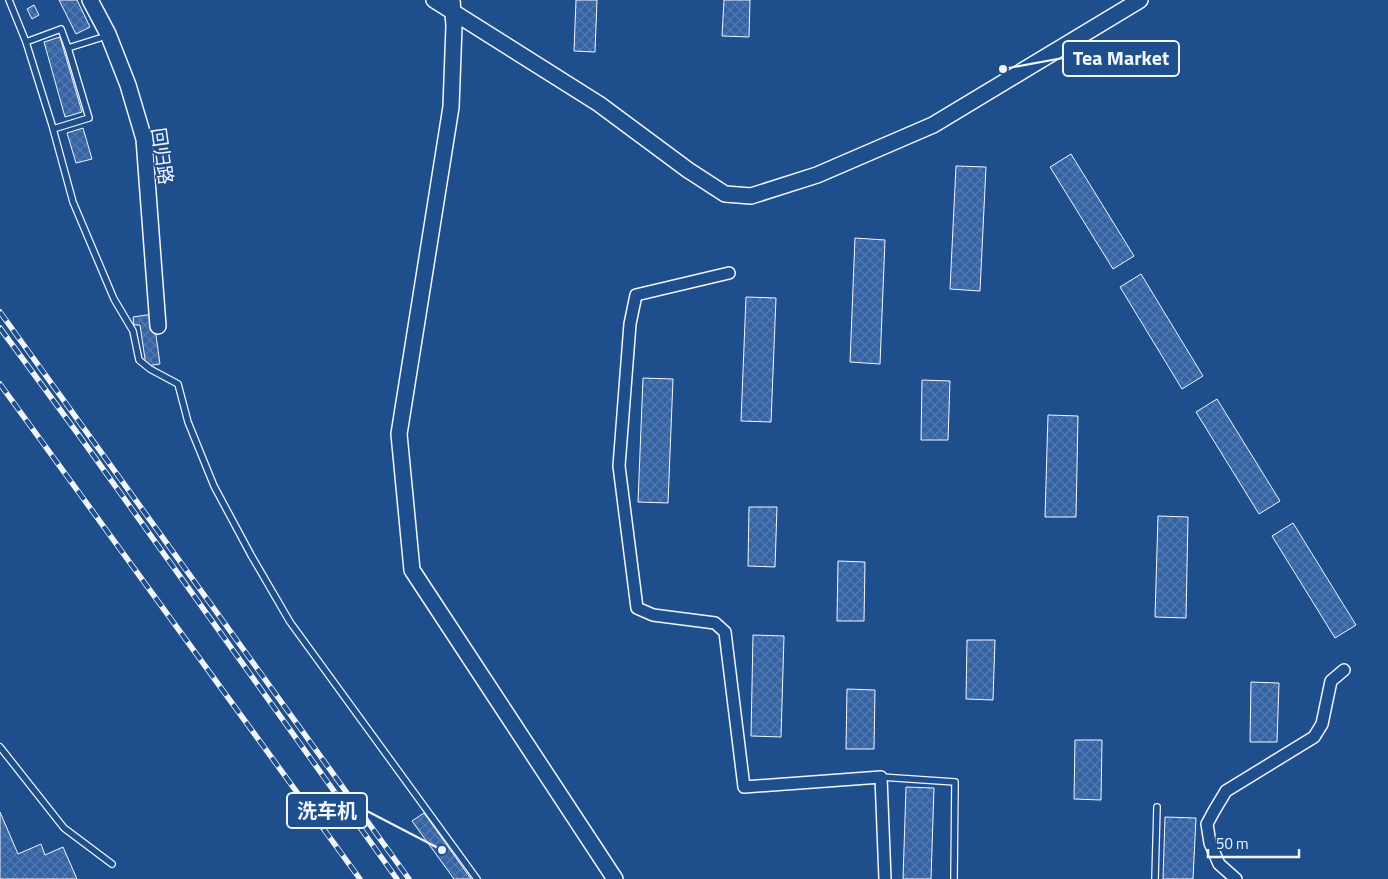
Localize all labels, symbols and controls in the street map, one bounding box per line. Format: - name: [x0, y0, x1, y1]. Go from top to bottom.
- callout: Tea Market: [1063, 41, 1179, 76]
- text: Tea Market: [1073, 42, 1169, 73]
- street label: 回归路: [145, 126, 181, 186]
- callout: 洗车机: [287, 793, 367, 828]
- text: 洗车机: [297, 795, 357, 826]
- scale bar: [1208, 826, 1299, 858]
- text: 50 m: [1216, 832, 1249, 855]

